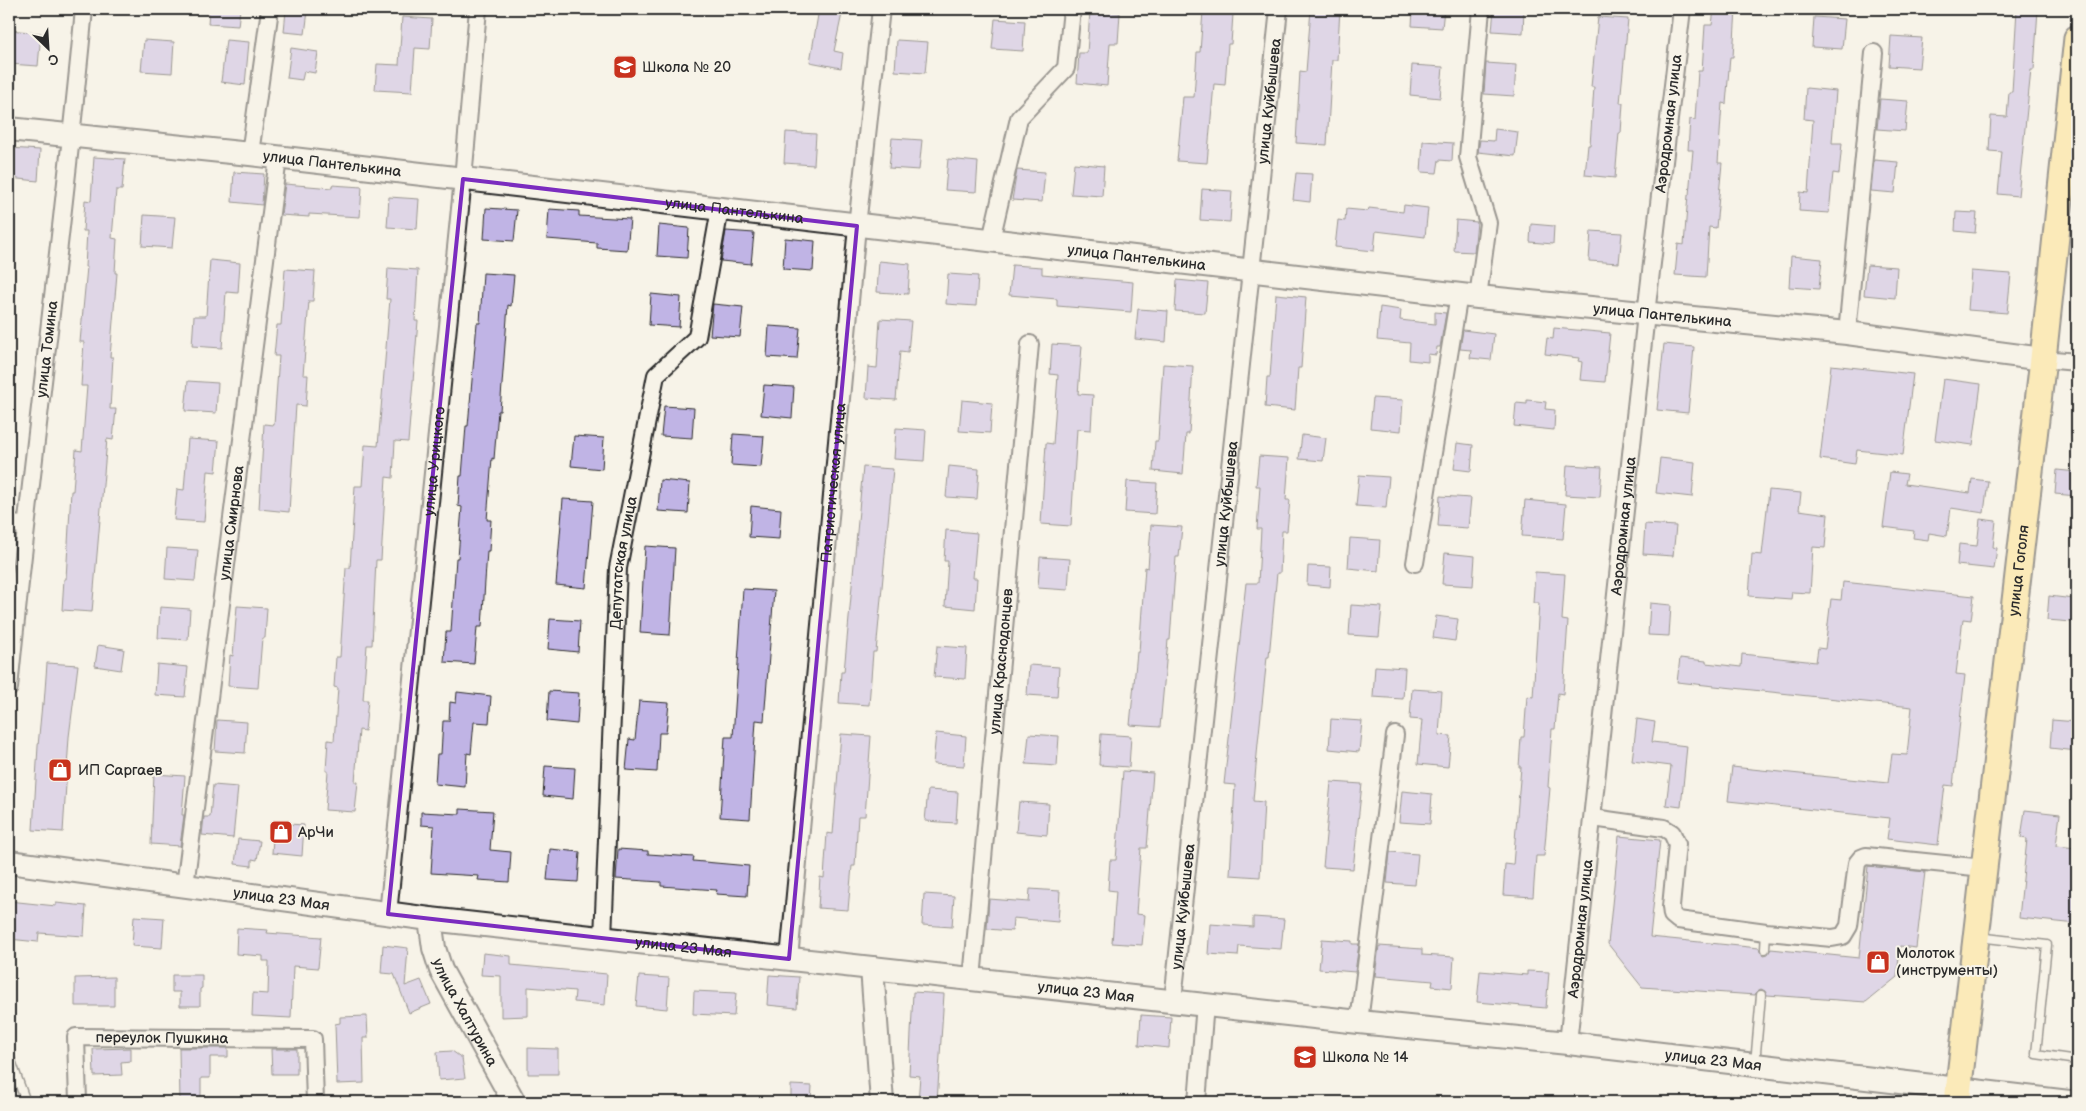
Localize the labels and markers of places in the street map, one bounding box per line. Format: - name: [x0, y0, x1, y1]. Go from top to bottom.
- school or university icon: Школа № 20: [612, 54, 638, 80]
- place label: Школа № 20: [642, 58, 731, 77]
- shop icon: ИП Саргаев: [47, 757, 73, 783]
- place label: ИП Саргаев: [78, 761, 163, 780]
- shop icon: АрЧи: [268, 819, 294, 845]
- place label: АрЧи: [297, 823, 334, 842]
- place label: Молоток (инструменты): [1896, 944, 1998, 980]
- shop icon: Молоток (инструменты): [1865, 949, 1891, 975]
- school or university icon: Школа № 14: [1292, 1044, 1318, 1070]
- place label: Школа № 14: [1322, 1048, 1408, 1067]

